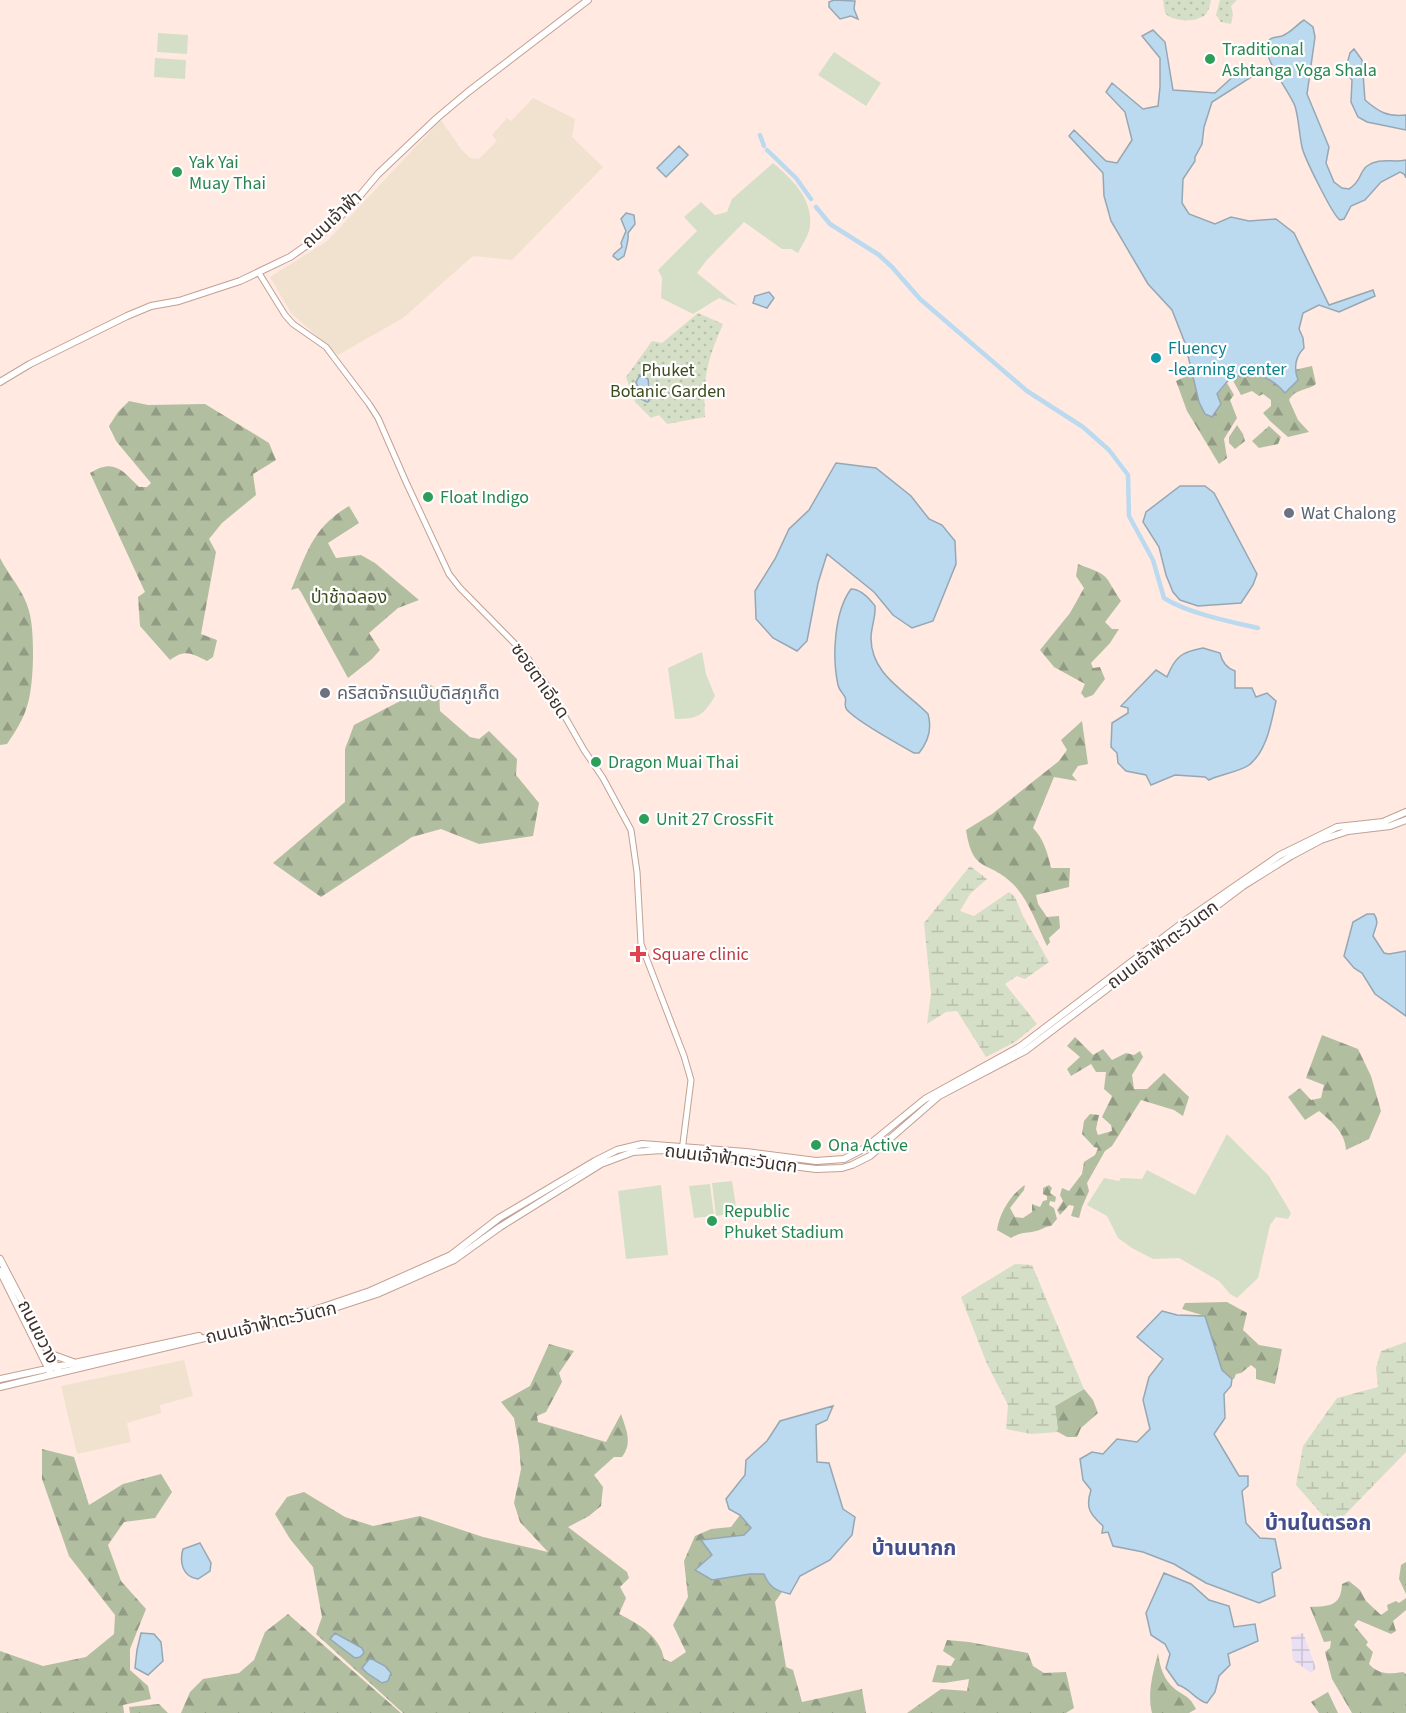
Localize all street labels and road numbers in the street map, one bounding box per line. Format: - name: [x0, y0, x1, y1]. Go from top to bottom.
- street label: ถนนเจ้าฟ้า: [296, 186, 368, 254]
- street label: ซอยตาเอียด: [505, 638, 575, 724]
- street label: ถนนเจ้าฟ้าตะวันตก: [1102, 895, 1224, 995]
- street label: ถนนเจ้าฟ้าตะวันตก: [663, 1138, 799, 1180]
- street label: ถนนขวาง: [11, 1296, 65, 1368]
- street label: ถนนเจ้าฟ้าตะวันตก: [203, 1296, 339, 1350]

